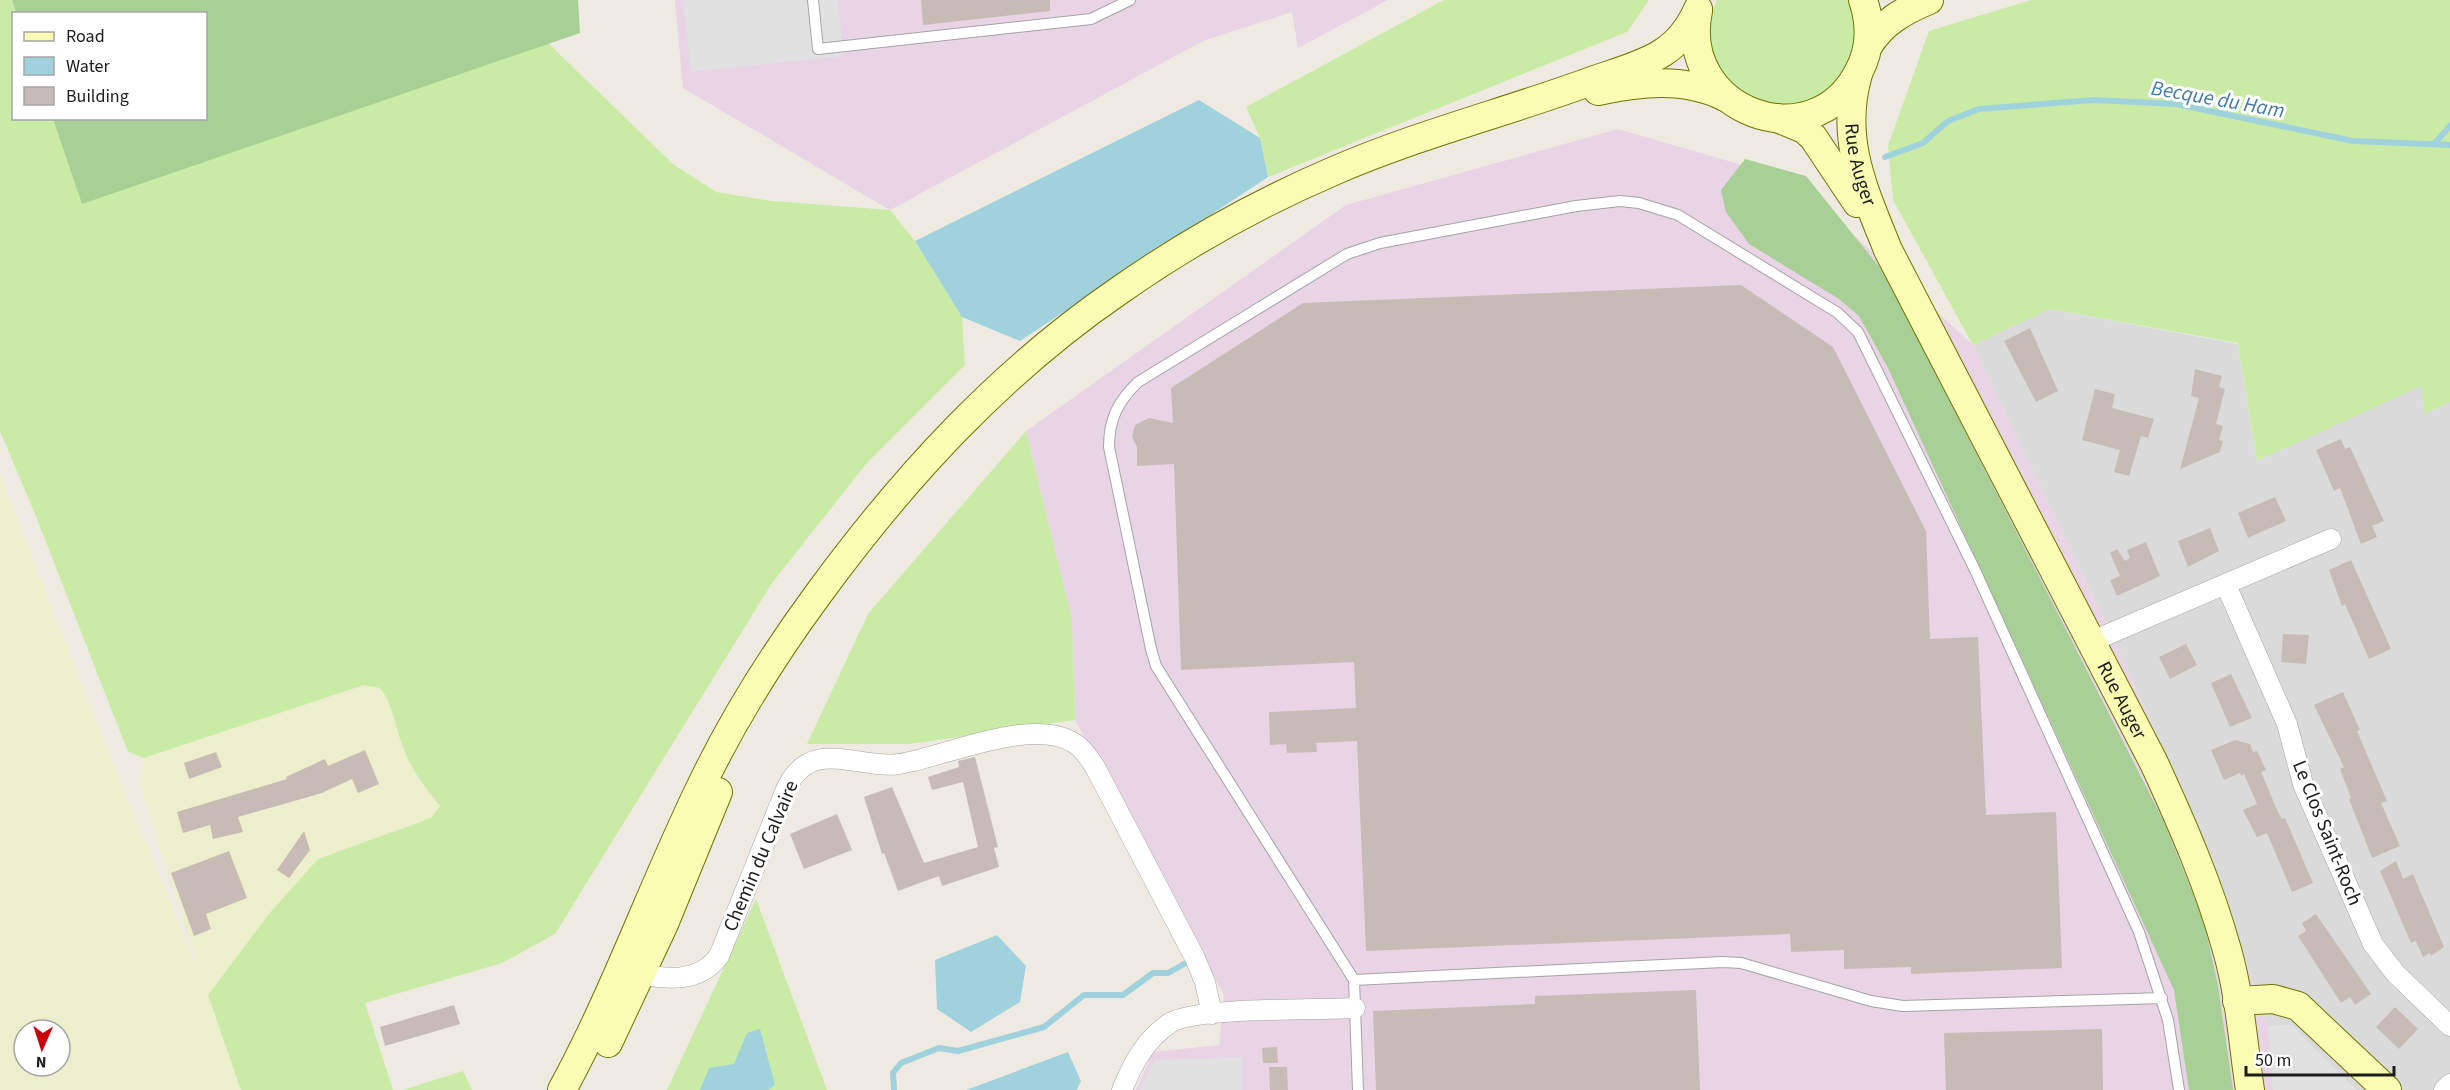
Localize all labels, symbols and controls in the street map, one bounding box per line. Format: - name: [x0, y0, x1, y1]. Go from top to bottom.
- legend: [12, 12, 207, 120]
- text: Road: [66, 24, 105, 49]
- text: Water: [66, 54, 110, 79]
- water label: Becque du Ham: [2149, 73, 2287, 125]
- text: Building: [66, 84, 129, 109]
- street label: Rue Auger: [1837, 122, 1883, 210]
- street label: Rue Auger: [2090, 656, 2153, 744]
- street label: Le Clos Saint-Roch: [2285, 756, 2369, 910]
- street label: Chemin du Calvaire: [716, 776, 806, 936]
- north arrow: [12, 1018, 72, 1078]
- scale bar: [2246, 1039, 2394, 1077]
- text: 50 m: [2255, 1048, 2291, 1073]
- text: N: [35, 1051, 47, 1073]

